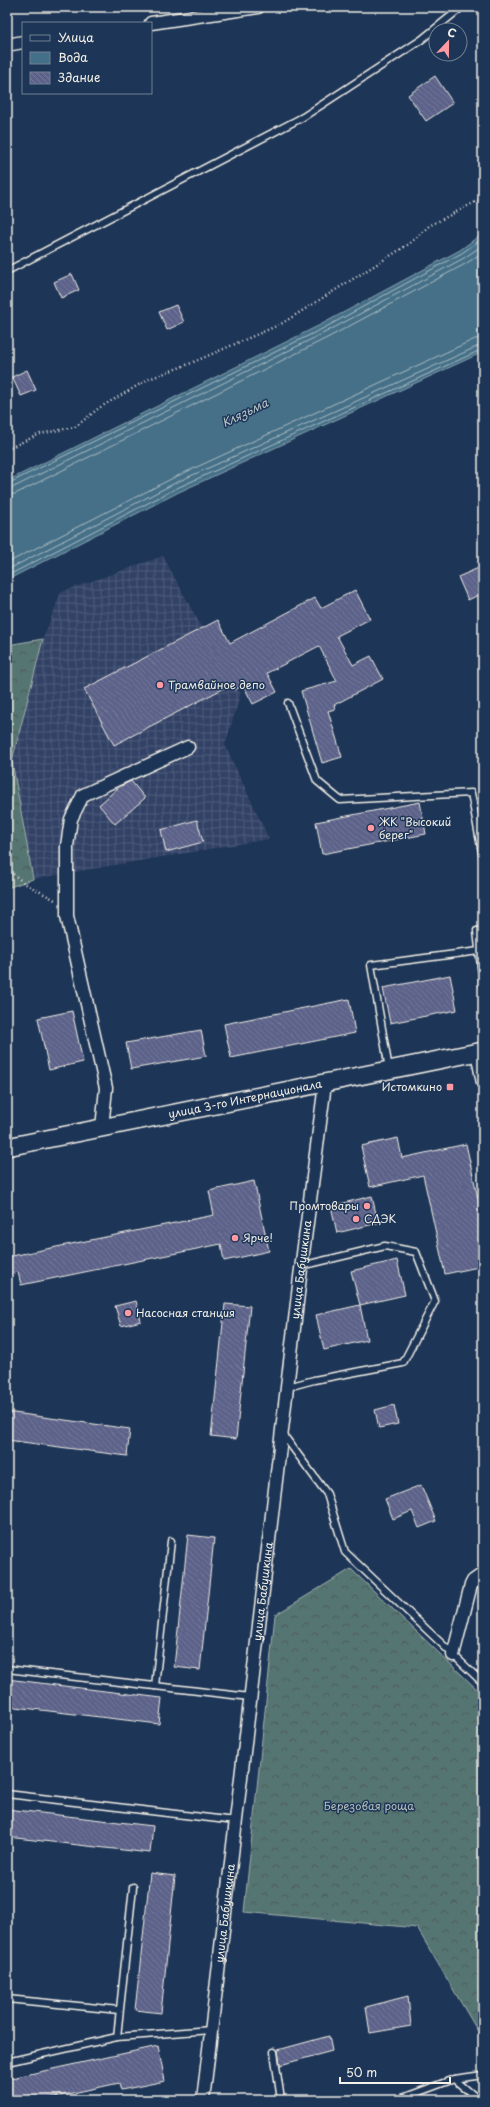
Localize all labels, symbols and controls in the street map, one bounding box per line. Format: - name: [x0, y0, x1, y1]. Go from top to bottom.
- legend: [22, 22, 152, 94]
- north arrow: [428, 22, 468, 62]
- text: С: [445, 23, 459, 42]
- text: Улица: [58, 28, 94, 46]
- text: Вода: [58, 48, 88, 66]
- text: Здание: [58, 68, 100, 86]
- water label: Клязьма: [218, 393, 271, 431]
- place label: Трамвайное депо: [168, 676, 265, 693]
- marker: Трамвайное депо: [155, 680, 165, 690]
- place label: ЖК "Высокий берег": [378, 813, 451, 843]
- marker: ЖК "Высокий берег": [366, 823, 376, 833]
- street label: улица 3-го Интернационала: [167, 1075, 323, 1122]
- place label: Истомкино: [382, 1078, 442, 1095]
- marker: Истомкино: [445, 1082, 455, 1092]
- place label: Промтовары: [290, 1197, 359, 1214]
- marker: Промтовары: [362, 1201, 372, 1211]
- place label: СДЭК: [364, 1210, 397, 1227]
- marker: СДЭК: [351, 1214, 361, 1224]
- street label: улица Бабушкина: [286, 1219, 315, 1320]
- place label: Ярче!: [242, 1229, 273, 1246]
- marker: Ярче!: [230, 1233, 240, 1243]
- place label: Насосная станция: [136, 1304, 235, 1321]
- marker: Насосная станция: [123, 1308, 133, 1318]
- street label: улица Бабушкина: [248, 1541, 277, 1642]
- park label: Березовая роща: [324, 1797, 414, 1814]
- street label: улица Бабушкина: [210, 1863, 239, 1964]
- scale bar: [340, 2059, 450, 2085]
- text: 50 m: [346, 2063, 377, 2081]

